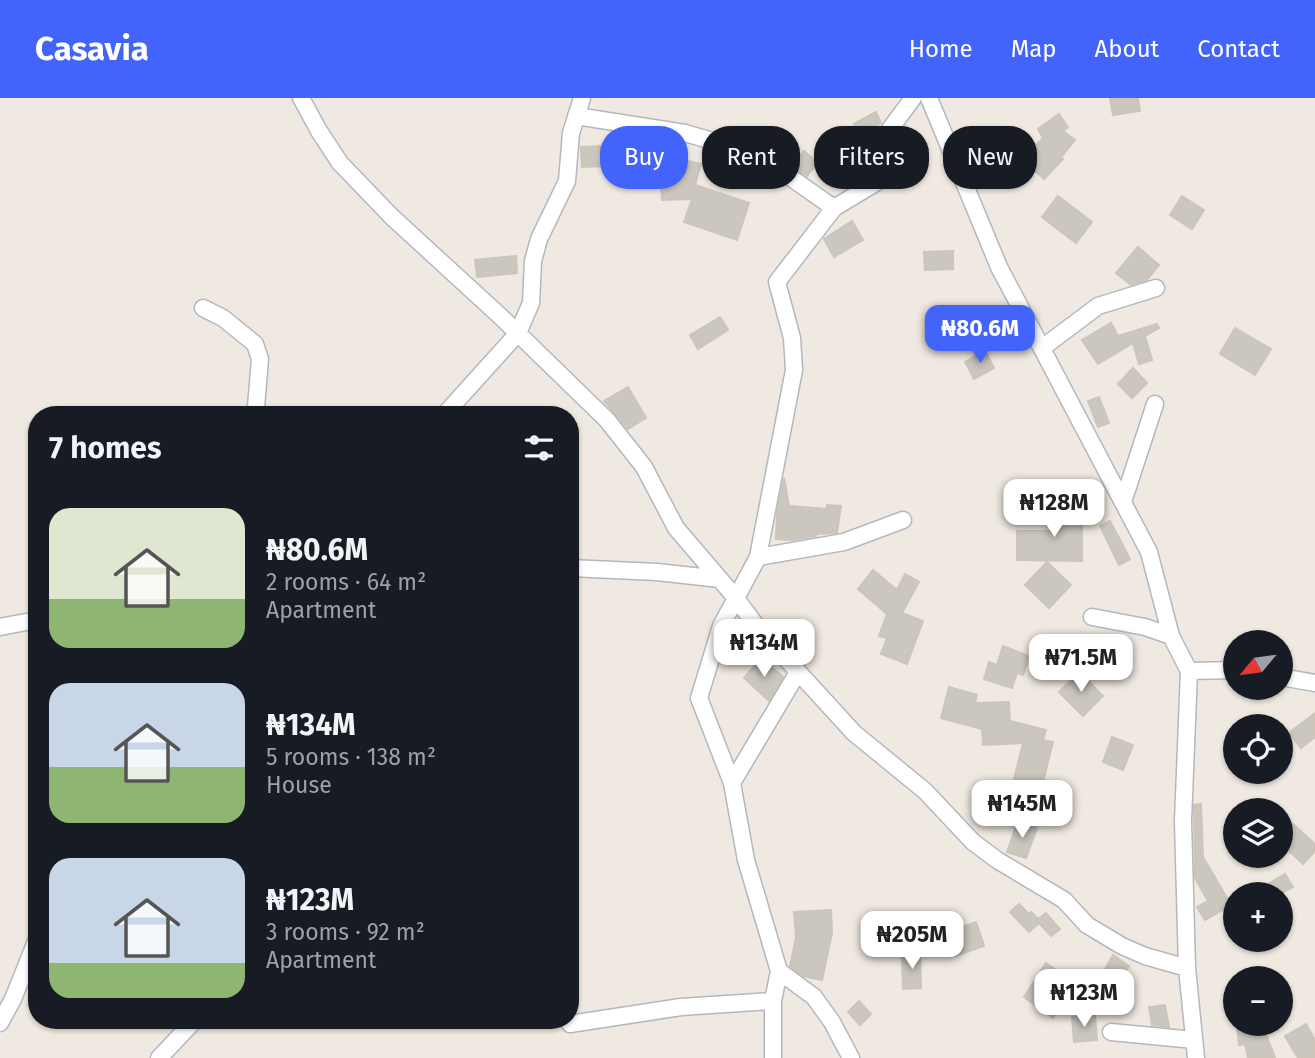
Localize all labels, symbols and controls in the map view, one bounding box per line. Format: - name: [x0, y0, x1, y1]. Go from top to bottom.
- text: Casavia: [35, 29, 149, 69]
- text: Home: [909, 35, 973, 63]
- text: Map: [1011, 35, 1057, 63]
- text: About: [1095, 35, 1159, 63]
- text: Contact: [1197, 35, 1280, 63]
- chip: Buy: [600, 126, 688, 189]
- chip: Rent: [702, 126, 800, 189]
- chip: Filters: [814, 126, 929, 189]
- chip: New: [943, 126, 1037, 189]
- pin: ₦80.6M: [923, 306, 1037, 365]
- text: ₦80.6M: [941, 314, 1019, 342]
- icon: filters: [520, 429, 558, 467]
- text: 7 homes: [49, 430, 161, 466]
- pin: ₦128M: [1005, 480, 1103, 539]
- text: ₦128M: [1019, 488, 1089, 516]
- text: ₦80.6M: [266, 532, 368, 568]
- icon: home: [105, 536, 189, 620]
- text: 2 rooms · 64 m²: [266, 568, 426, 596]
- text: Apartment: [266, 596, 376, 624]
- pin: ₦134M: [715, 620, 813, 679]
- text: ₦134M: [730, 628, 798, 656]
- north arrow: [1223, 630, 1293, 700]
- map controls: [1223, 630, 1293, 1036]
- pin: ₦71.5M: [1024, 634, 1138, 694]
- text: ₦71.5M: [1045, 643, 1117, 671]
- text: ₦134M: [266, 707, 356, 743]
- icon: home: [105, 711, 189, 795]
- button: locate: [1223, 714, 1293, 784]
- text: 5 rooms · 138 m²: [266, 743, 436, 771]
- text: House: [266, 771, 332, 799]
- pin: ₦145M: [973, 780, 1071, 840]
- text: ₦145M: [988, 789, 1056, 817]
- button: layers: [1223, 798, 1293, 868]
- text: ₦123M: [266, 882, 354, 918]
- button: +: [1223, 882, 1293, 952]
- icon: home: [105, 886, 189, 970]
- pin: ₦205M: [863, 912, 961, 971]
- text: 3 rooms · 92 m²: [266, 918, 425, 946]
- text: ₦205M: [877, 920, 947, 948]
- text: Apartment: [266, 946, 376, 974]
- button: −: [1223, 966, 1293, 1036]
- pin: ₦123M: [1035, 970, 1133, 1029]
- text: ₦123M: [1050, 978, 1118, 1006]

